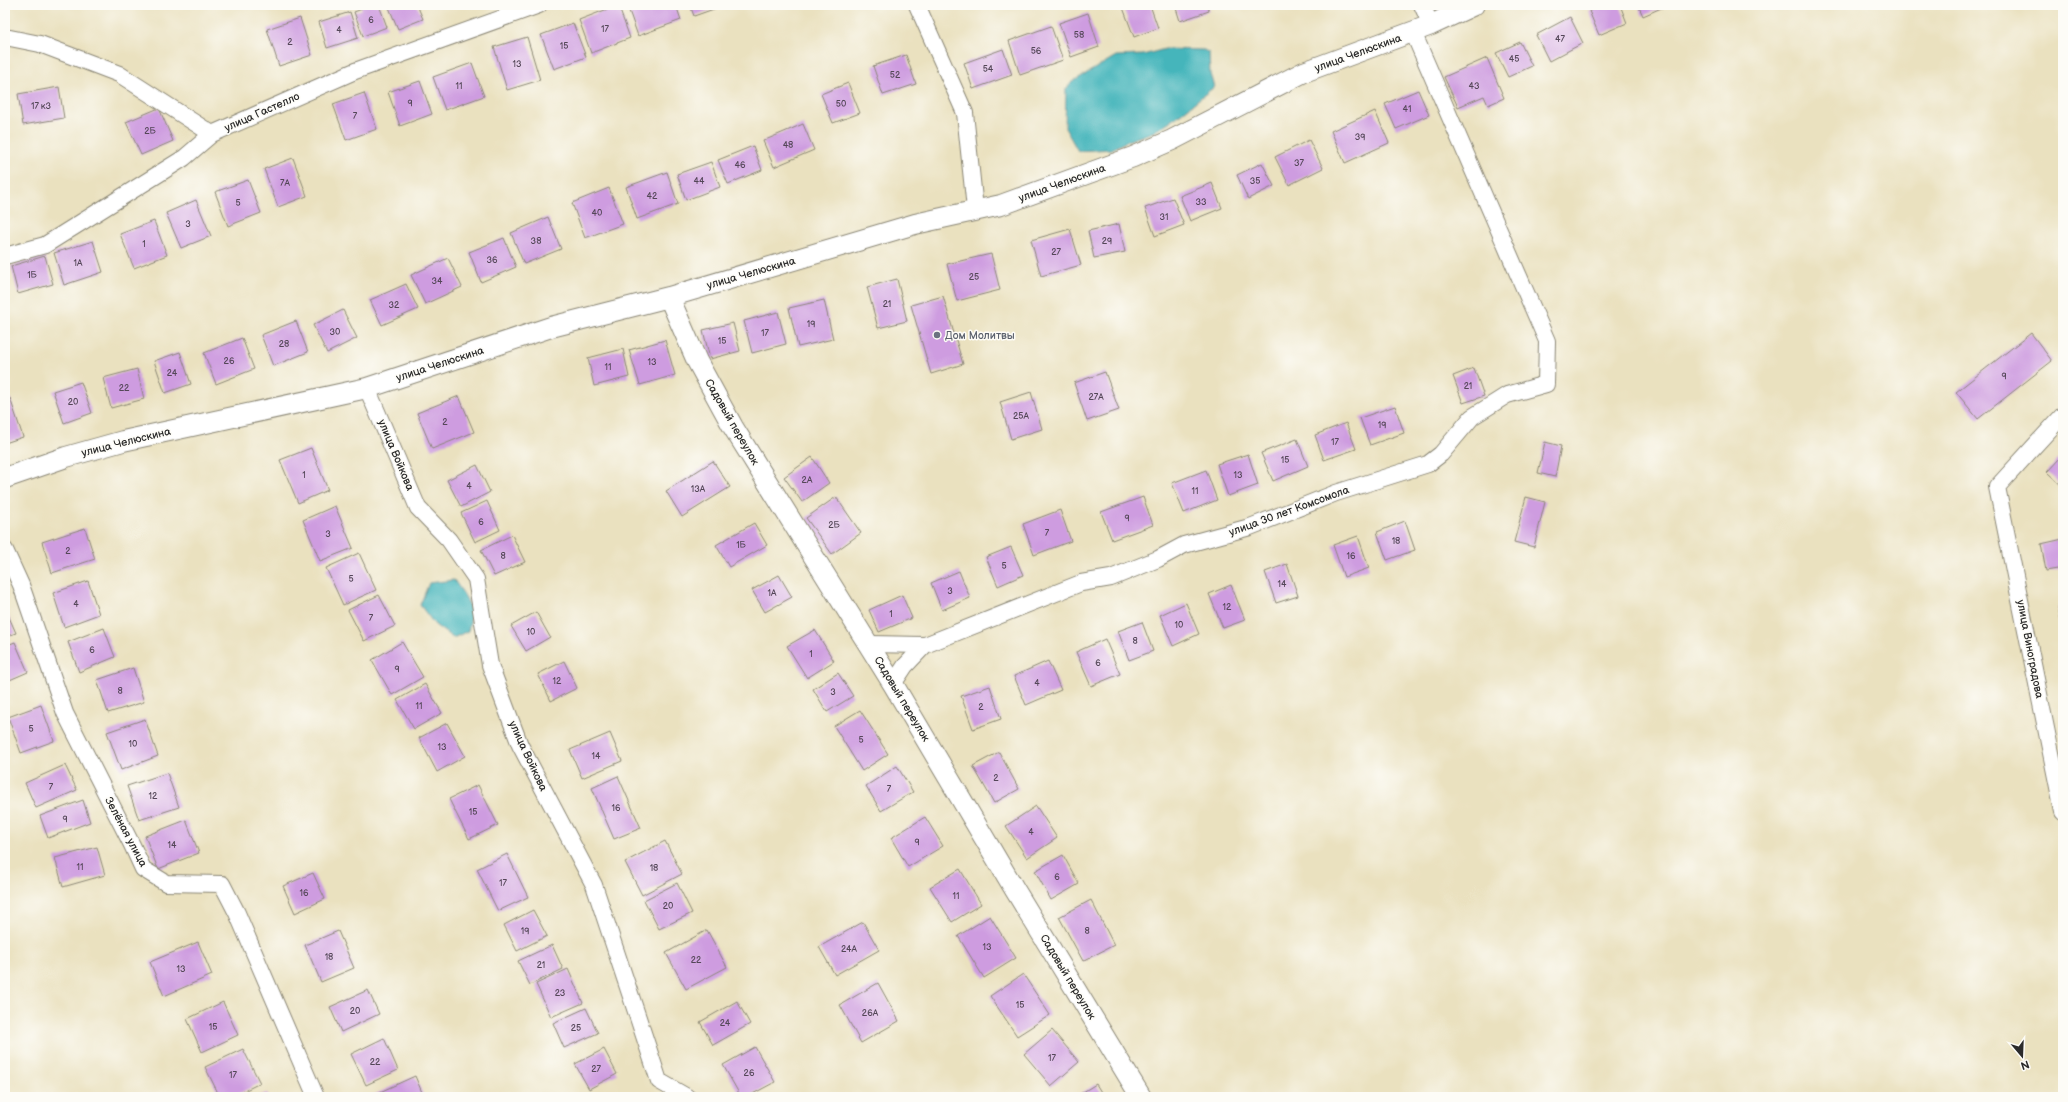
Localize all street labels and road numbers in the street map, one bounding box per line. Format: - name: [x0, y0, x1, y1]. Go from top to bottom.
- street label: улица Челюскина: [1313, 31, 1404, 75]
- street label: улица Гастелло: [222, 90, 302, 134]
- street label: улица Челюскина: [1017, 161, 1108, 205]
- street label: улица Челюскина: [705, 254, 797, 292]
- street label: улица Челюскина: [395, 344, 486, 384]
- street label: Садовый переулок: [702, 377, 762, 467]
- street label: улица Войкова: [375, 417, 417, 493]
- street label: улица Челюскина: [80, 425, 172, 459]
- street label: улица 30 лет Комсомола: [1227, 483, 1351, 539]
- street label: улица Виноградова: [2014, 599, 2046, 700]
- street label: Садовый переулок: [871, 654, 933, 744]
- street label: улица Войкова: [506, 719, 550, 794]
- street label: Зелёная улица: [102, 795, 150, 870]
- street label: Садовый переулок: [1037, 932, 1099, 1022]

